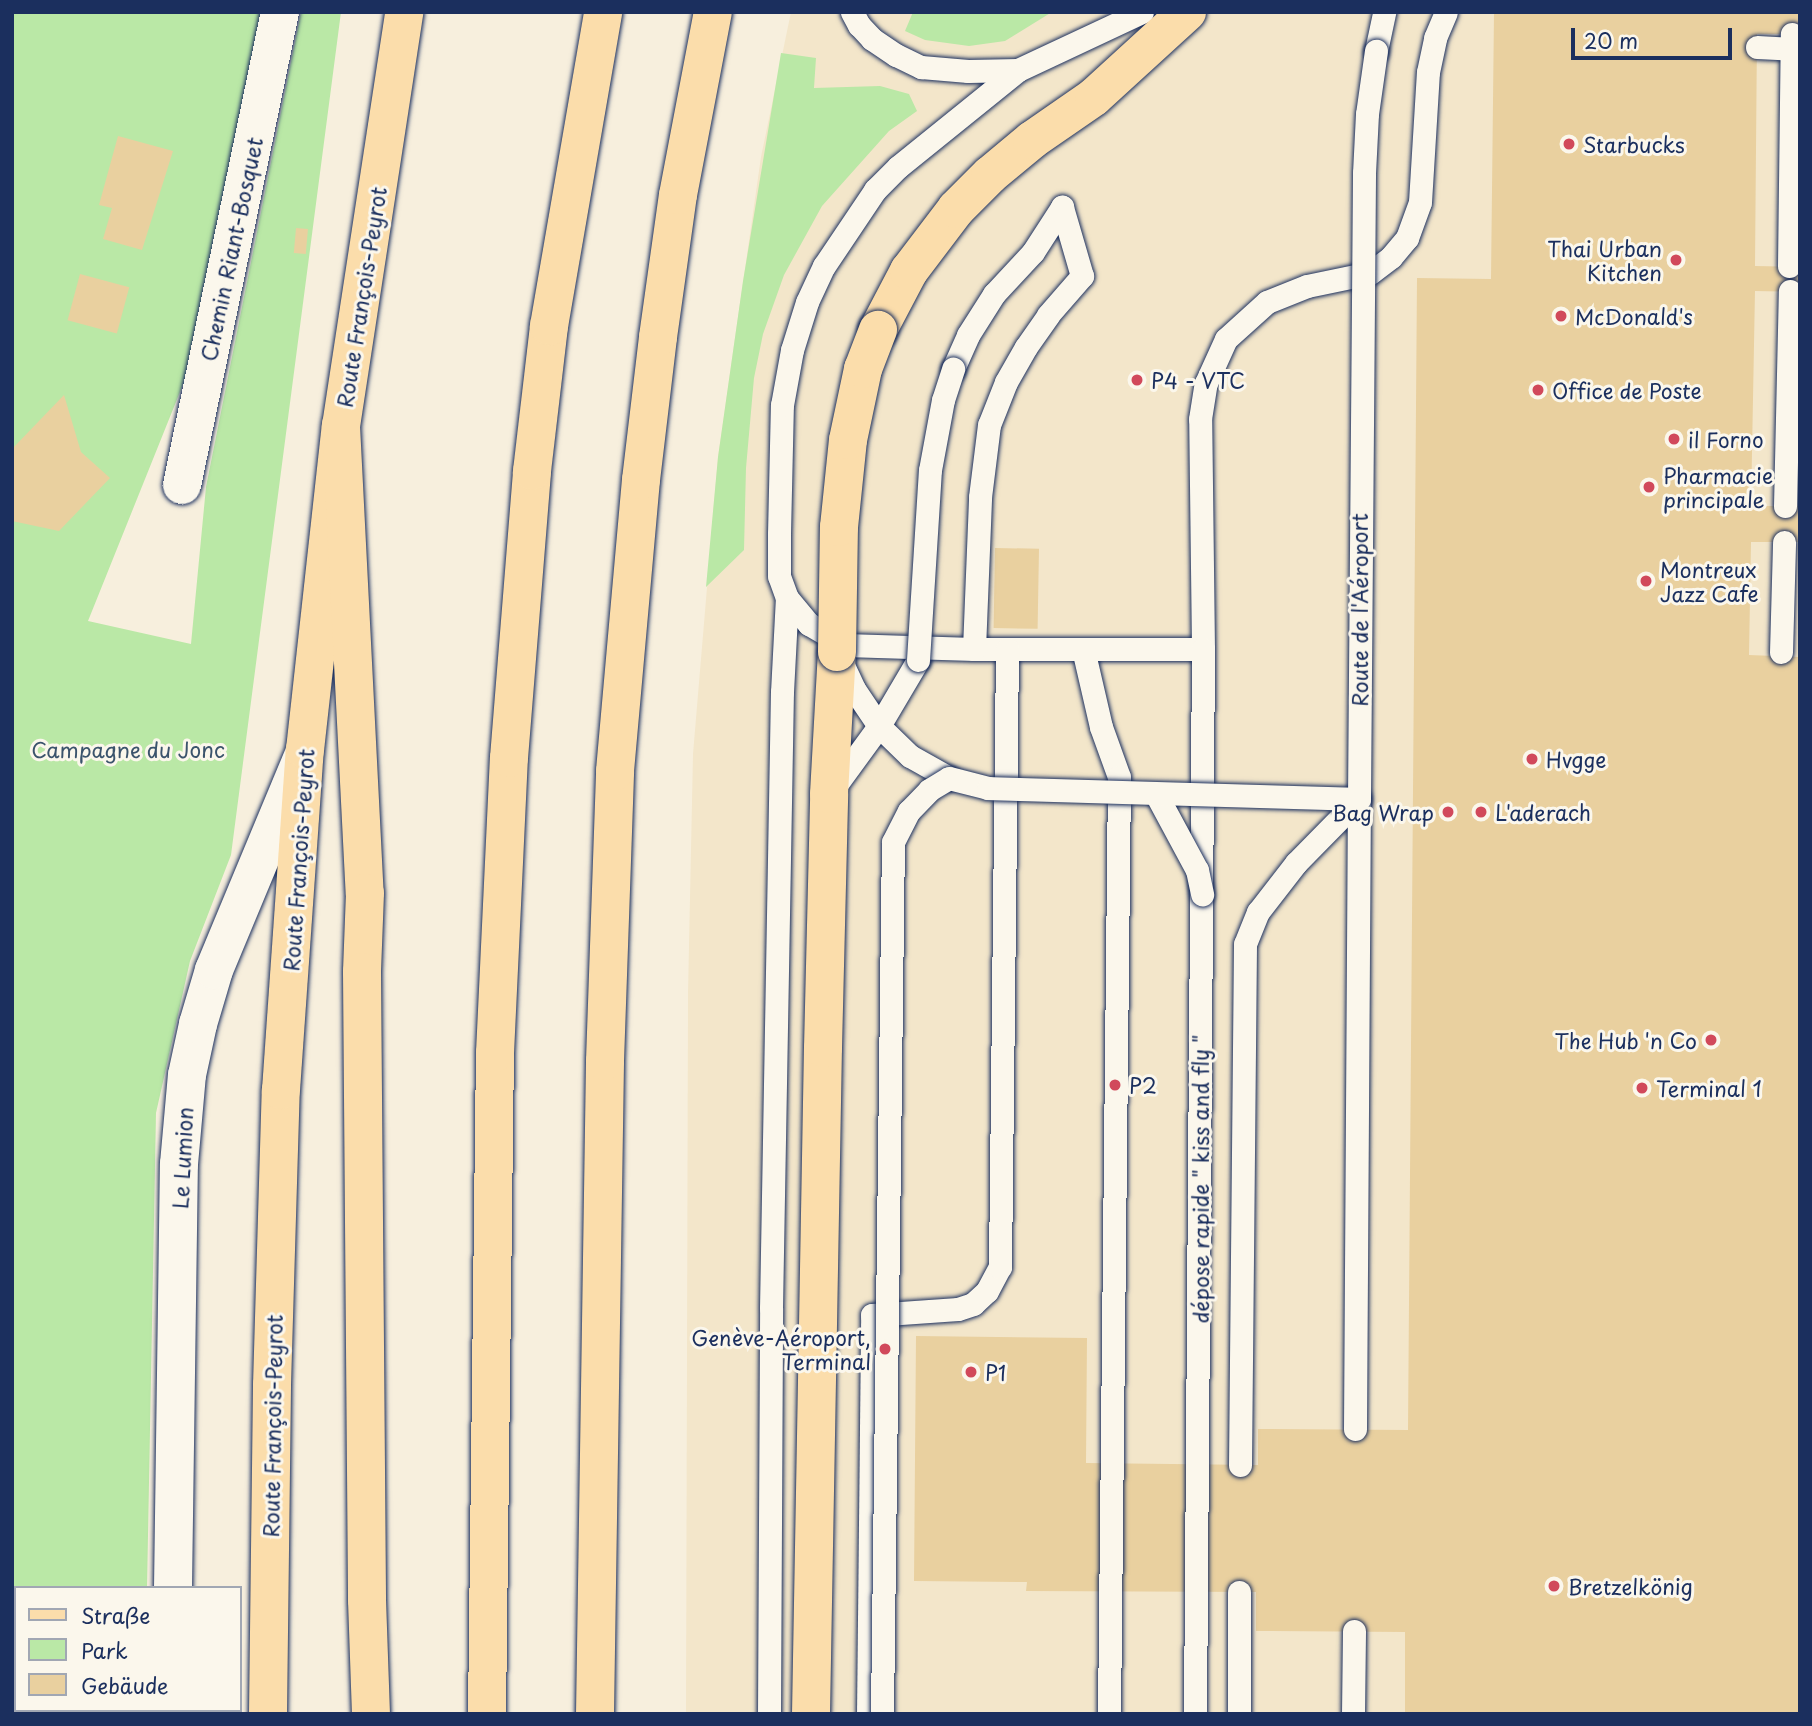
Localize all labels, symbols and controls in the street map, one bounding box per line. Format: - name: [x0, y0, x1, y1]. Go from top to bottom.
- scale bar: [1574, 14, 1735, 58]
- text: 20 m: [1584, 24, 1638, 56]
- place label: Starbucks: [1583, 131, 1685, 157]
- street label: Chemin Riant-Bosquet: [195, 135, 267, 363]
- marker: Starbucks: [1561, 136, 1577, 152]
- street label: Route François-Peyrot: [331, 184, 391, 410]
- place label: Thai Urban Kitchen: [1547, 235, 1662, 285]
- marker: Thai Urban Kitchen: [1668, 252, 1684, 268]
- place label: McDonald's: [1575, 303, 1693, 329]
- marker: McDonald's: [1553, 308, 1569, 324]
- place label: P4 - VTC: [1151, 367, 1246, 393]
- marker: P4 - VTC: [1129, 372, 1145, 388]
- place label: Office de Poste: [1552, 377, 1703, 403]
- marker: Office de Poste: [1530, 382, 1546, 398]
- place label: il Forno: [1688, 426, 1764, 452]
- marker: il Forno: [1666, 431, 1682, 447]
- place label: Pharmacie principale: [1663, 462, 1773, 512]
- marker: Pharmacie principale: [1641, 479, 1657, 495]
- street label: Route de l'Aéroport: [1346, 512, 1372, 708]
- place label: Montreux Jazz Cafe: [1660, 556, 1760, 606]
- marker: Montreux Jazz Cafe: [1638, 573, 1654, 589]
- park label: Campagne du Jonc: [30, 736, 226, 762]
- place label: Hvgge: [1546, 746, 1606, 772]
- street label: Route François-Peyrot: [278, 747, 318, 973]
- marker: Hvgge: [1524, 751, 1540, 767]
- place label: Bag Wrap: [1333, 799, 1434, 825]
- place label: L'aderach: [1495, 799, 1591, 825]
- marker: Bag Wrap: [1440, 804, 1456, 820]
- marker: L'aderach: [1473, 804, 1489, 820]
- place label: The Hub 'n Co: [1553, 1027, 1697, 1053]
- street label: dépose rapide " kiss and fly ": [1187, 1032, 1213, 1326]
- marker: The Hub 'n Co: [1703, 1032, 1719, 1048]
- place label: P2: [1129, 1072, 1157, 1098]
- place label: Terminal 1: [1656, 1075, 1762, 1101]
- marker: P2: [1107, 1077, 1123, 1093]
- marker: Terminal 1: [1634, 1080, 1650, 1096]
- street label: Le Lumion: [167, 1106, 197, 1210]
- street label: Route François-Peyrot: [257, 1313, 287, 1539]
- place label: Genève-Aéroport, Terminal: [691, 1324, 871, 1374]
- marker: Genève-Aéroport, Terminal: [877, 1341, 893, 1357]
- place label: P1: [985, 1359, 1006, 1385]
- marker: P1: [963, 1364, 979, 1380]
- place label: Bretzelkönig: [1568, 1573, 1693, 1599]
- marker: Bretzelkönig: [1546, 1578, 1562, 1594]
- legend: [14, 1586, 242, 1712]
- text: Straße: [81, 1599, 150, 1631]
- text: Park: [81, 1634, 128, 1666]
- text: Gebäude: [81, 1669, 168, 1701]

